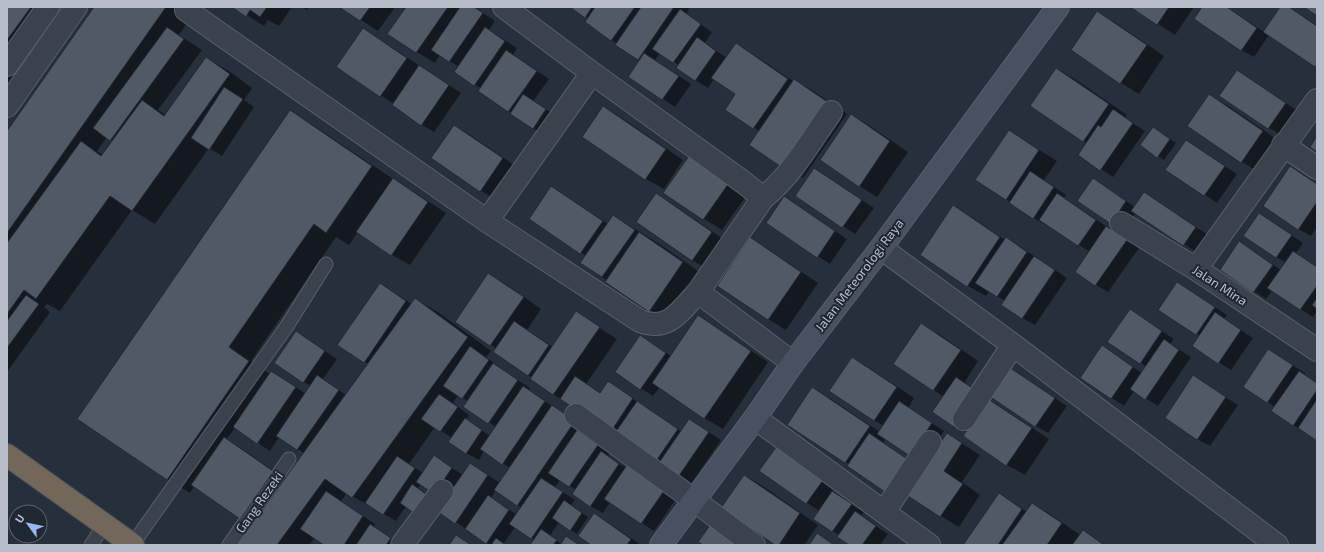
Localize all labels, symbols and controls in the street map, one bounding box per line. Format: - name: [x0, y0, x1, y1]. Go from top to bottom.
- street label: Jalan Meteorologi Raya: [811, 216, 907, 334]
- street label: Jalan Mina: [1190, 261, 1250, 309]
- street label: Gang Rezeki: [232, 468, 286, 536]
- north arrow: [8, 504, 48, 544]
- text: U: [12, 512, 27, 525]

